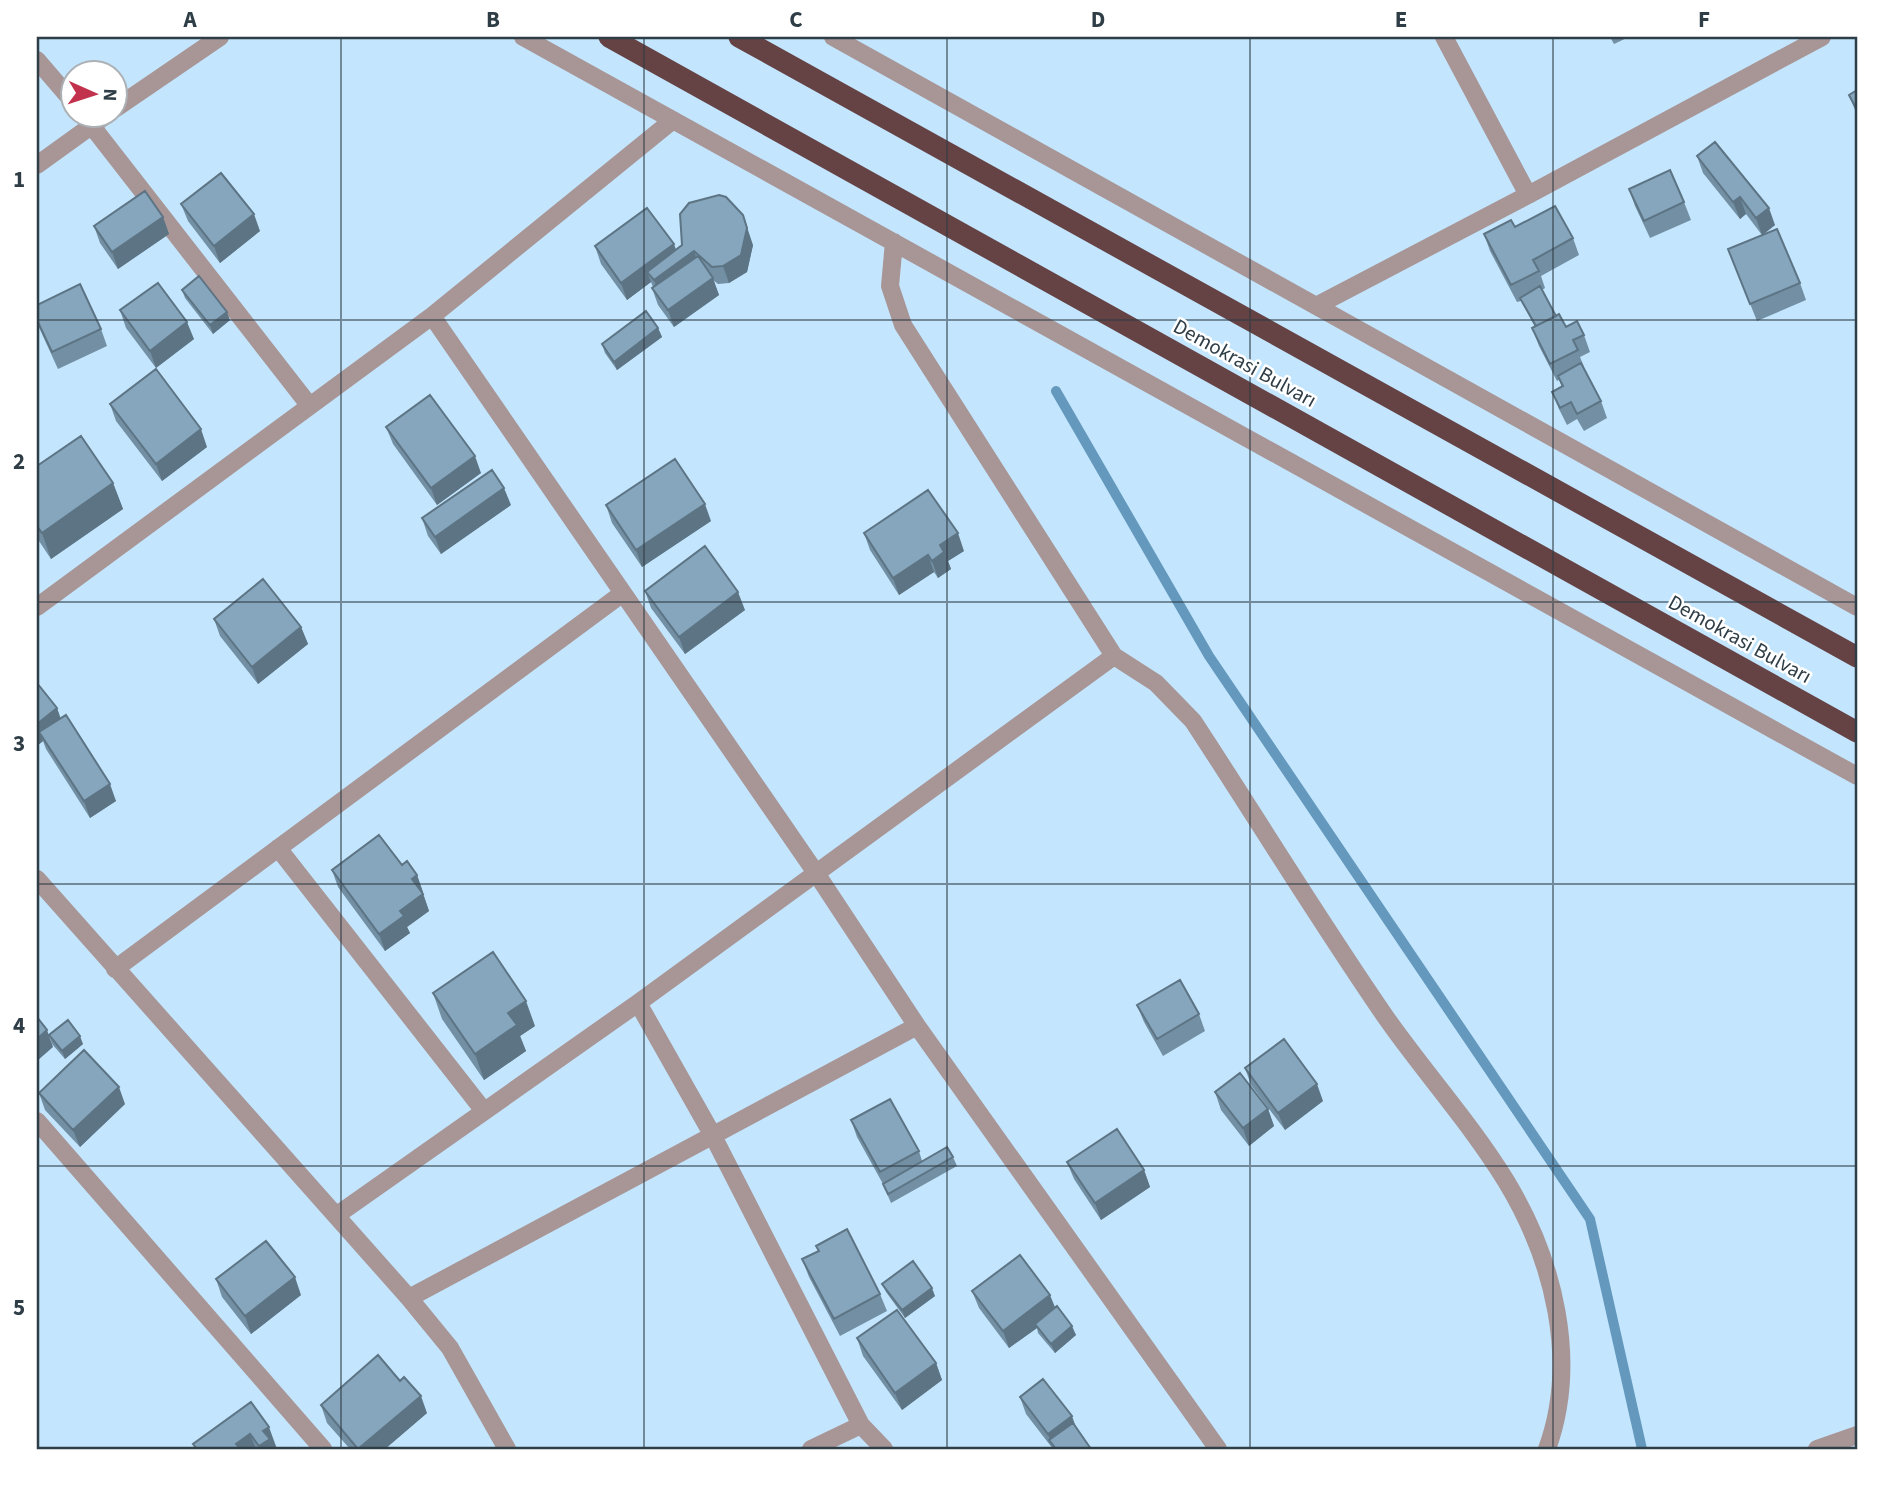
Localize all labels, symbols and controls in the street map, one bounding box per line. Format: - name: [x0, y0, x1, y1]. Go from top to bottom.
- text: A: [182, 3, 197, 36]
- text: B: [486, 3, 500, 36]
- text: C: [789, 3, 803, 36]
- text: D: [1091, 3, 1105, 36]
- text: E: [1395, 3, 1407, 36]
- text: F: [1698, 3, 1710, 36]
- north arrow: [60, 60, 130, 130]
- text: N: [96, 88, 123, 102]
- text: 1: [13, 163, 25, 196]
- street label: Demokrasi Bulvarı: [1168, 311, 1322, 415]
- text: 2: [13, 445, 25, 478]
- street label: Demokrasi Bulvarı: [1663, 587, 1817, 691]
- text: 3: [13, 727, 25, 760]
- text: 4: [13, 1009, 25, 1042]
- text: 5: [13, 1291, 25, 1324]

